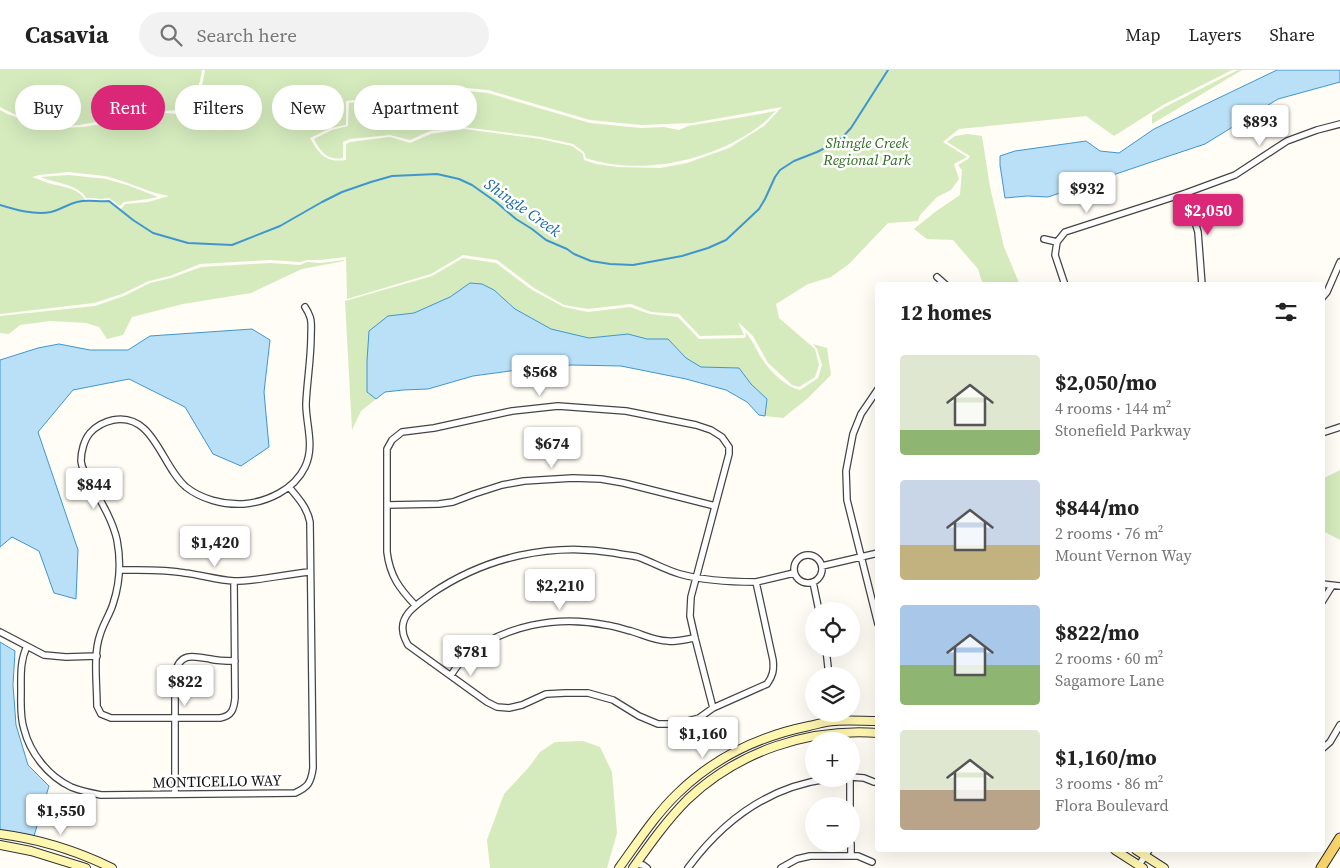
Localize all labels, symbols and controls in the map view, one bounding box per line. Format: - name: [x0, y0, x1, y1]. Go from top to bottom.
- search box: [139, 12, 489, 57]
- text: Casavia: [25, 18, 109, 51]
- icon: search: [157, 21, 185, 49]
- text: Search here: [197, 22, 297, 48]
- text: Map: [1125, 22, 1160, 47]
- text: Layers: [1188, 22, 1241, 47]
- text: Share: [1269, 22, 1315, 47]
- chip: Buy: [15, 85, 81, 130]
- chip: Rent: [91, 85, 165, 130]
- chip: Filters: [175, 85, 262, 130]
- chip: New: [272, 85, 344, 130]
- chip: Apartment: [354, 85, 477, 130]
- pin: $893: [1230, 104, 1290, 147]
- text: $893: [1243, 110, 1277, 132]
- park label: Shingle Creek Regional Park: [822, 132, 912, 170]
- pin: $932: [1057, 172, 1117, 214]
- water label: Shingle Creek: [480, 173, 566, 242]
- text: $932: [1070, 177, 1104, 199]
- pin: $2,050: [1167, 194, 1249, 236]
- text: $2,050: [1184, 199, 1232, 221]
- text: 12 homes: [900, 298, 992, 327]
- icon: filters: [1272, 298, 1300, 326]
- pin: $568: [510, 354, 570, 397]
- text: $568: [523, 360, 557, 382]
- text: $2,050/mo: [1055, 368, 1157, 397]
- icon: home: [940, 375, 1000, 435]
- text: 4 rooms · 144 m²: [1055, 397, 1171, 419]
- text: Stonefield Parkway: [1055, 419, 1191, 441]
- pin: $674: [522, 426, 582, 469]
- text: $674: [535, 432, 569, 454]
- pin: $844: [64, 468, 124, 510]
- text: $844: [77, 473, 111, 495]
- text: $844/mo: [1055, 493, 1139, 522]
- icon: home: [940, 500, 1000, 560]
- text: 2 rooms · 76 m²: [1055, 522, 1163, 544]
- pin: $1,420: [174, 526, 256, 568]
- text: $1,420: [191, 531, 239, 553]
- text: Mount Vernon Way: [1055, 544, 1192, 566]
- pin: $2,210: [519, 568, 601, 611]
- text: $2,210: [536, 574, 584, 596]
- map controls: [805, 602, 860, 852]
- button: locate: [805, 602, 860, 657]
- text: $822/mo: [1055, 618, 1139, 647]
- icon: home: [940, 625, 1000, 685]
- pin: $781: [441, 634, 501, 677]
- text: $781: [454, 640, 488, 662]
- text: 2 rooms · 60 m²: [1055, 647, 1163, 669]
- pin: $822: [155, 664, 215, 707]
- button: layers: [805, 667, 860, 722]
- text: Sagamore Lane: [1055, 669, 1164, 691]
- text: $822: [168, 670, 202, 692]
- pin: $1,160: [662, 716, 744, 759]
- text: $1,160: [679, 722, 727, 744]
- button: +: [805, 732, 860, 787]
- text: $1,160/mo: [1055, 743, 1157, 772]
- icon: home: [940, 750, 1000, 810]
- street label: MONTICELLO WAY: [152, 769, 282, 793]
- text: 3 rooms · 86 m²: [1055, 772, 1163, 794]
- pin: $1,550: [20, 794, 102, 836]
- text: Flora Boulevard: [1055, 794, 1169, 816]
- button: −: [805, 797, 860, 852]
- text: $1,550: [37, 799, 85, 821]

